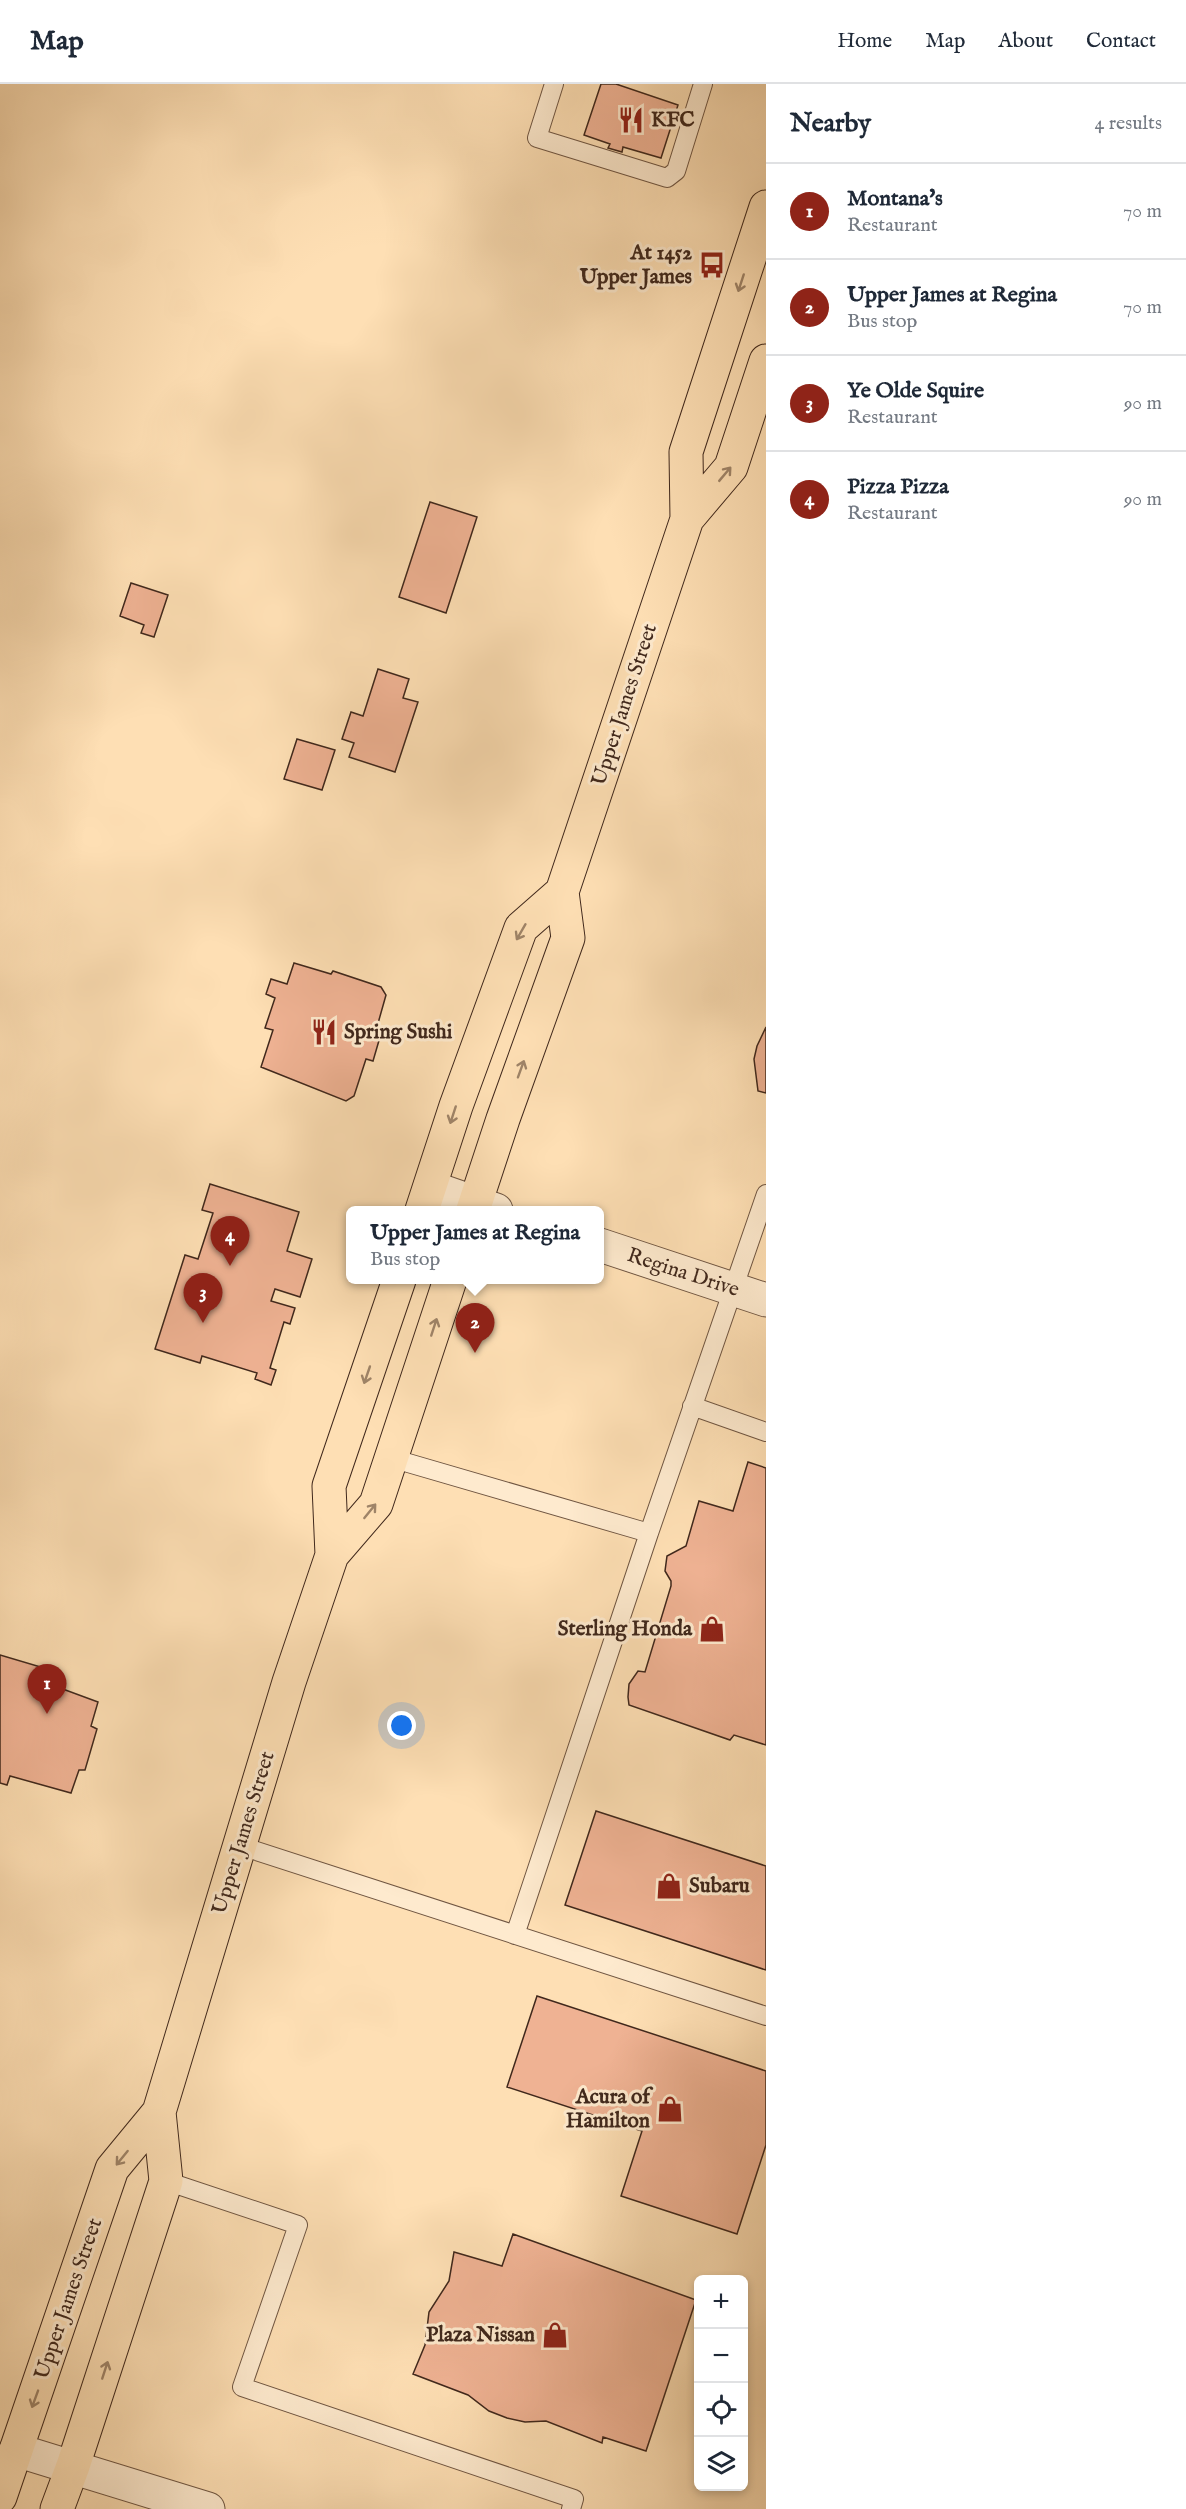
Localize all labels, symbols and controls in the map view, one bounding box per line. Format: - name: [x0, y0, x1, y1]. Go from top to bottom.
- text: Map: [30, 24, 84, 59]
- text: Home: [837, 28, 892, 55]
- text: Map: [925, 28, 965, 55]
- text: About: [998, 28, 1053, 55]
- text: Contact: [1086, 28, 1156, 55]
- restaurant icon: KFC: [616, 105, 646, 135]
- place label: KFC: [651, 107, 695, 134]
- text: Nearby: [790, 107, 871, 140]
- text: 4 results: [1095, 111, 1162, 136]
- text: Montana's: [847, 185, 943, 213]
- text: 1: [806, 199, 813, 224]
- text: 70 m: [1123, 199, 1162, 224]
- text: Restaurant: [847, 213, 938, 238]
- place label: At 1452 Upper James: [579, 240, 692, 291]
- bus stop icon: At 1452 Upper James: [697, 250, 727, 280]
- one-way arrow: [735, 273, 746, 292]
- text: Upper James at Regina: [847, 281, 1057, 309]
- text: 2: [805, 295, 814, 320]
- text: 70 m: [1123, 295, 1162, 320]
- text: Bus stop: [847, 309, 917, 334]
- text: Ye Olde Squire: [847, 377, 984, 405]
- text: 3: [806, 391, 813, 416]
- text: 90 m: [1124, 391, 1162, 416]
- text: Restaurant: [847, 405, 938, 430]
- one-way arrow: [718, 466, 731, 482]
- text: Pizza Pizza: [847, 473, 949, 501]
- text: 4: [805, 487, 814, 512]
- text: 90 m: [1124, 487, 1162, 512]
- text: Restaurant: [847, 501, 938, 526]
- street label: Upper James Street: [586, 620, 664, 790]
- one-way arrow: [515, 924, 528, 941]
- restaurant icon: Spring Sushi: [309, 1017, 339, 1047]
- place label: Spring Sushi: [344, 1019, 453, 1046]
- one-way arrow: [516, 1060, 527, 1079]
- one-way arrow: [447, 1105, 458, 1124]
- popup: [346, 1206, 604, 1284]
- pin: 4: [210, 1216, 250, 1266]
- text: Upper James at Regina: [370, 1219, 580, 1247]
- street label: Regina Drive: [624, 1242, 743, 1304]
- text: Bus stop: [370, 1247, 440, 1272]
- pin: 3: [184, 1274, 222, 1323]
- pin: 2: [456, 1304, 494, 1353]
- one-way arrow: [429, 1318, 440, 1337]
- one-way arrow: [360, 1365, 371, 1384]
- one-way arrow: [363, 1503, 376, 1519]
- shop icon: Sterling Honda: [697, 1614, 727, 1644]
- place label: Sterling Honda: [558, 1616, 693, 1643]
- pin: 1: [28, 1664, 66, 1714]
- your location: [387, 1711, 416, 1740]
- street label: Upper James Street: [206, 1748, 282, 1918]
- shop icon: Subaru: [654, 1871, 684, 1901]
- place label: Subaru: [689, 1873, 750, 1900]
- place label: Acura of Hamilton: [566, 2084, 653, 2135]
- shop icon: Acura of Hamilton: [655, 2094, 685, 2124]
- one-way arrow: [115, 2149, 128, 2165]
- street label: Upper James Street: [29, 2215, 109, 2383]
- map controls: [694, 2275, 748, 2491]
- button: +: [694, 2275, 748, 2329]
- shop icon: Plaza Nissan: [540, 2320, 570, 2350]
- place label: Plaza Nissan: [426, 2322, 535, 2349]
- button: −: [694, 2329, 748, 2383]
- one-way arrow: [100, 2361, 111, 2380]
- button: locate: [694, 2383, 748, 2437]
- one-way arrow: [28, 2390, 39, 2408]
- button: layers: [694, 2437, 748, 2491]

